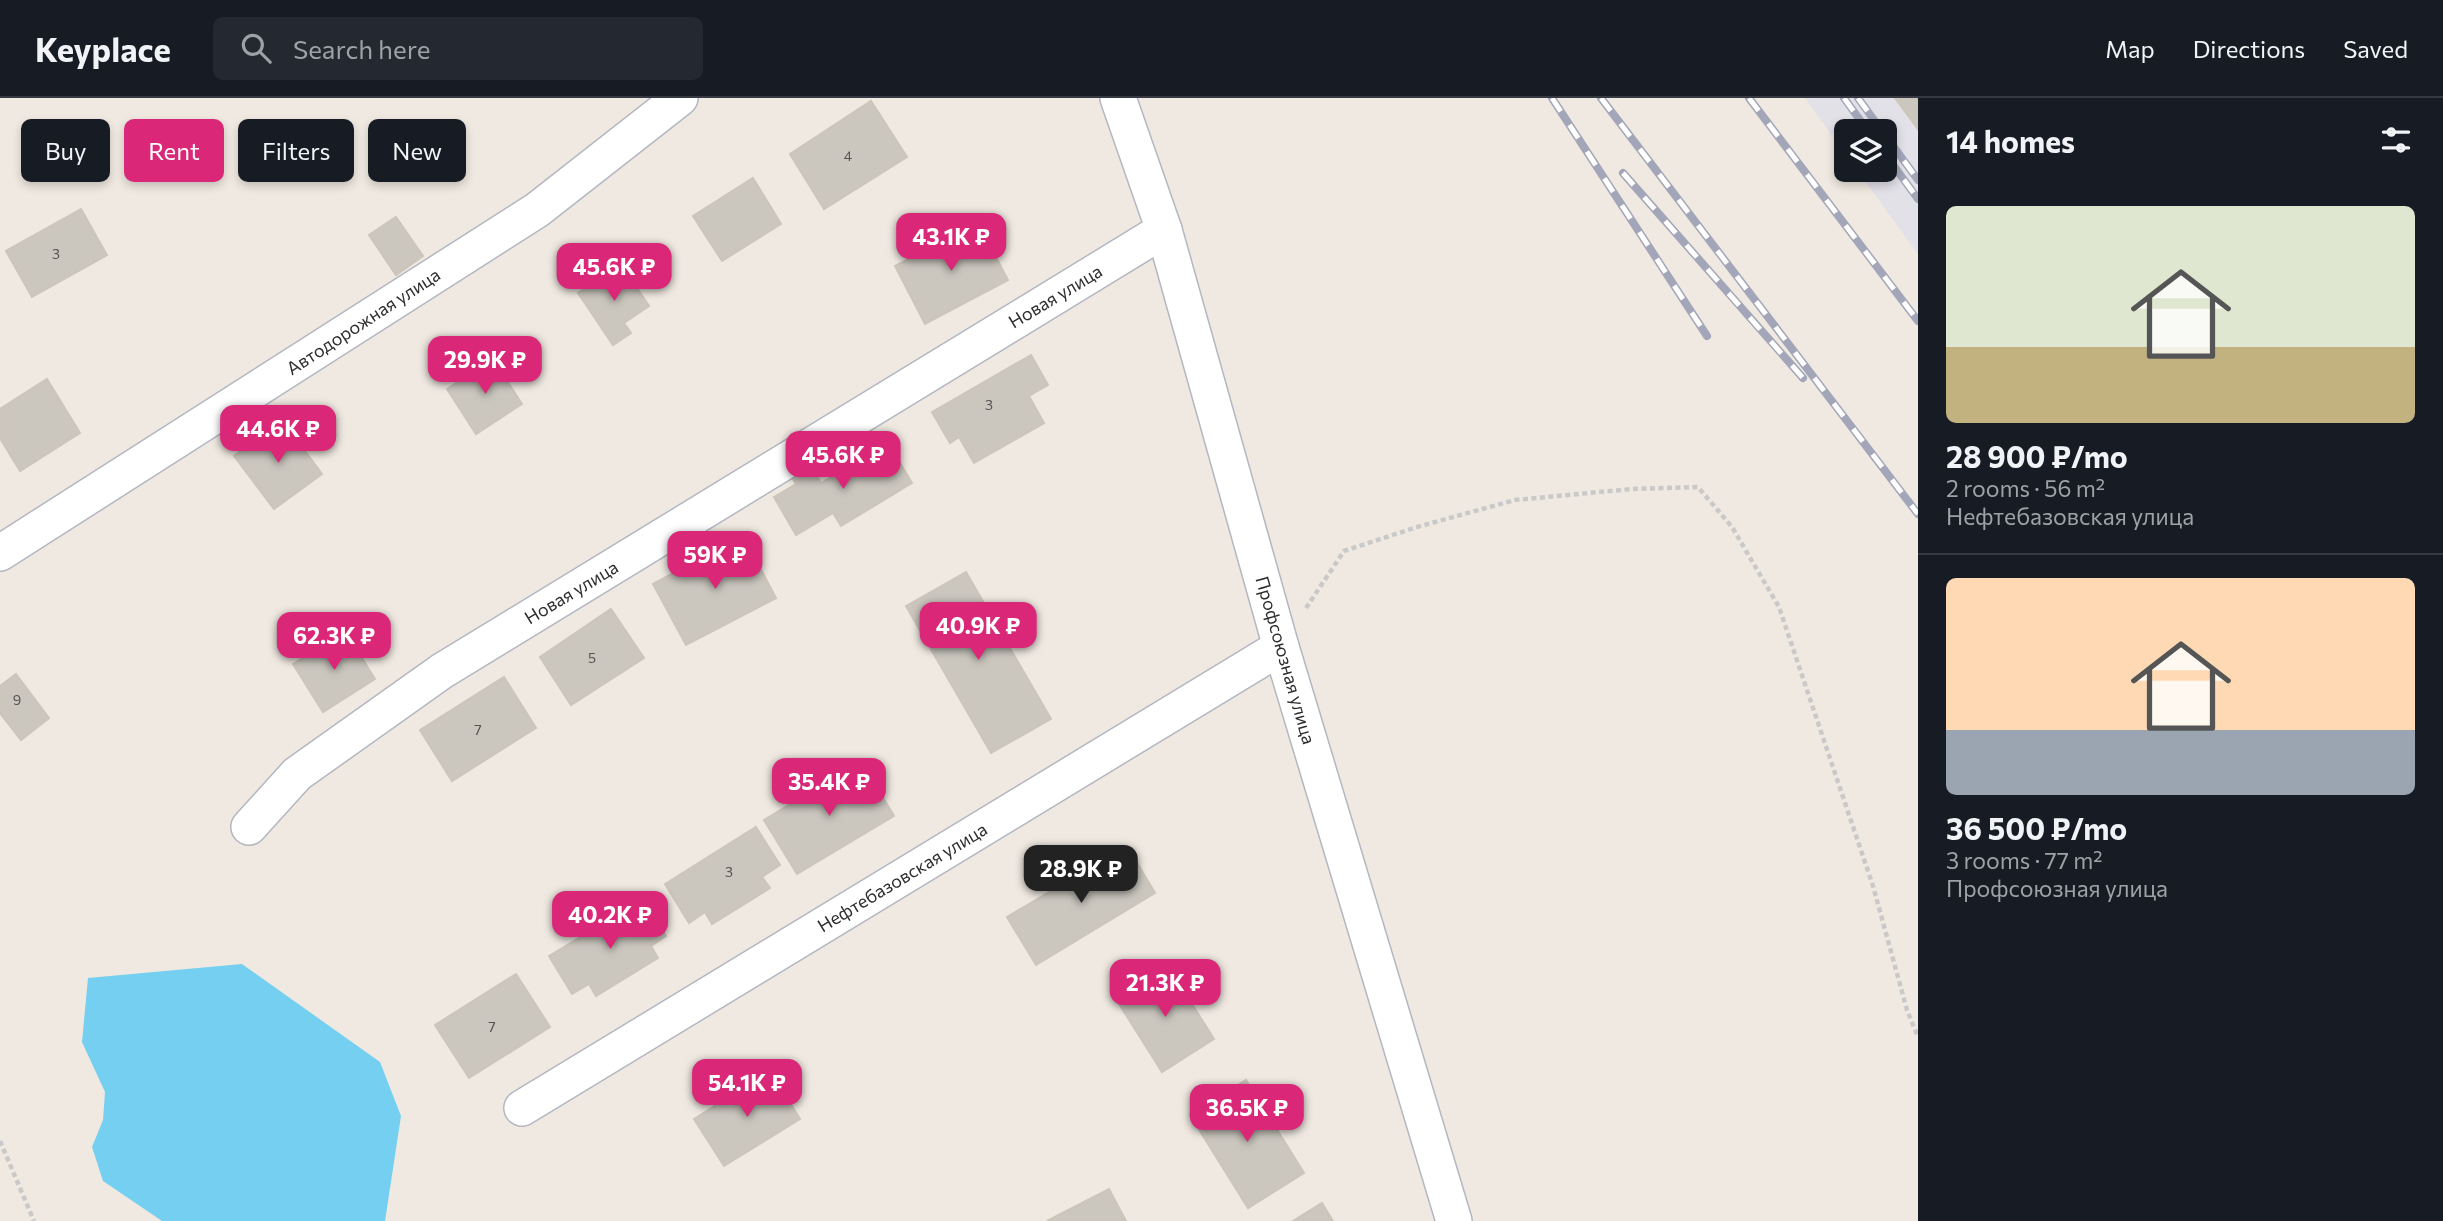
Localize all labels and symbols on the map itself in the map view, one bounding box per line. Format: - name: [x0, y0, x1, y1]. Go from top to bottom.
- house number: 4: [844, 147, 853, 164]
- pin: 43.1K ₽: [886, 214, 1016, 273]
- pin: 45.6K ₽: [549, 244, 679, 303]
- house number: 3: [52, 245, 60, 262]
- street label: Новая улица: [1004, 259, 1106, 333]
- street label: Автодорожная улица: [282, 263, 444, 379]
- pin: 29.9K ₽: [420, 336, 550, 396]
- house number: 3: [985, 396, 993, 413]
- pin: 44.6K ₽: [213, 406, 343, 465]
- pin: 45.6K ₽: [778, 432, 908, 491]
- pin: 59K ₽: [666, 532, 764, 591]
- street label: Новая улица: [520, 555, 622, 629]
- street label: Профсоюзная улица: [1251, 573, 1321, 747]
- pin: 40.9K ₽: [913, 602, 1043, 662]
- pin: 62.3K ₽: [269, 612, 399, 672]
- house number: 5: [588, 649, 596, 666]
- house number: 9: [13, 691, 21, 708]
- house number: 7: [474, 721, 482, 738]
- pin: 35.4K ₽: [764, 758, 894, 818]
- street label: Нефтебазовская улица: [813, 818, 991, 936]
- pin: 28.9K ₽: [1016, 846, 1146, 905]
- house number: 3: [725, 863, 733, 880]
- pin: 40.2K ₽: [545, 892, 675, 951]
- pin: 21.3K ₽: [1100, 960, 1230, 1019]
- house number: 7: [488, 1018, 496, 1035]
- pin: 54.1K ₽: [682, 1060, 812, 1119]
- pin: 36.5K ₽: [1182, 1084, 1312, 1144]

